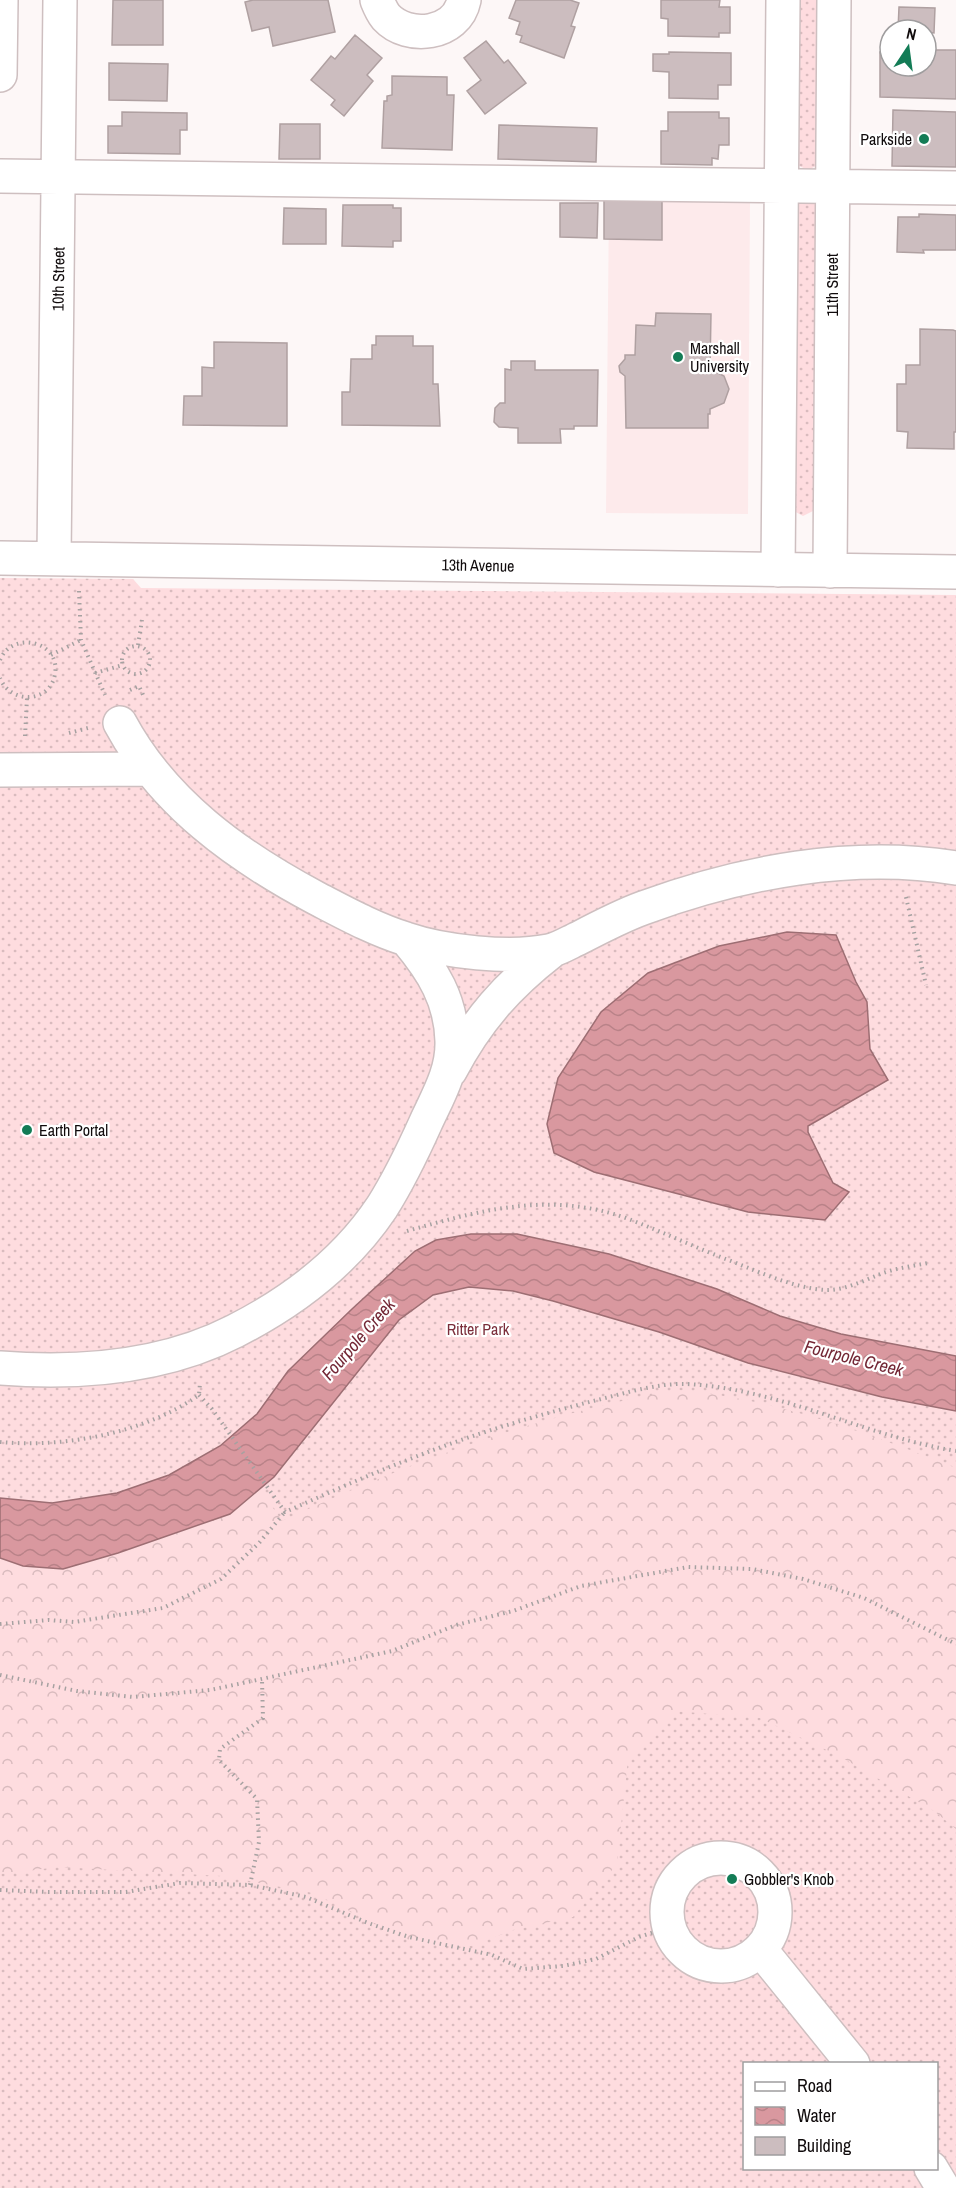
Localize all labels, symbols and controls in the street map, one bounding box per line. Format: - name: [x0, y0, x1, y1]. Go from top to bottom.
- north arrow: [878, 18, 938, 78]
- text: N: [904, 22, 918, 45]
- place label: Parkside: [860, 128, 912, 150]
- marker: Parkside: [917, 132, 931, 146]
- street label: 10th Street: [46, 246, 70, 311]
- street label: 11th Street: [821, 253, 843, 317]
- place label: Marshall University: [690, 337, 749, 377]
- marker: Marshall University: [671, 350, 685, 364]
- street label: 13th Avenue: [441, 553, 515, 577]
- place label: Earth Portal: [39, 1119, 108, 1141]
- marker: Earth Portal: [20, 1123, 34, 1137]
- water label: Fourpole Creek: [315, 1292, 401, 1385]
- park label: Ritter Park: [447, 1318, 510, 1340]
- water label: Fourpole Creek: [802, 1334, 907, 1383]
- place label: Gobbler's Knob: [744, 1868, 834, 1890]
- marker: Gobbler's Knob: [725, 1872, 739, 1886]
- legend: [743, 2062, 938, 2170]
- text: Road: [797, 2073, 832, 2098]
- text: Water: [797, 2103, 836, 2128]
- text: Building: [797, 2133, 852, 2158]

